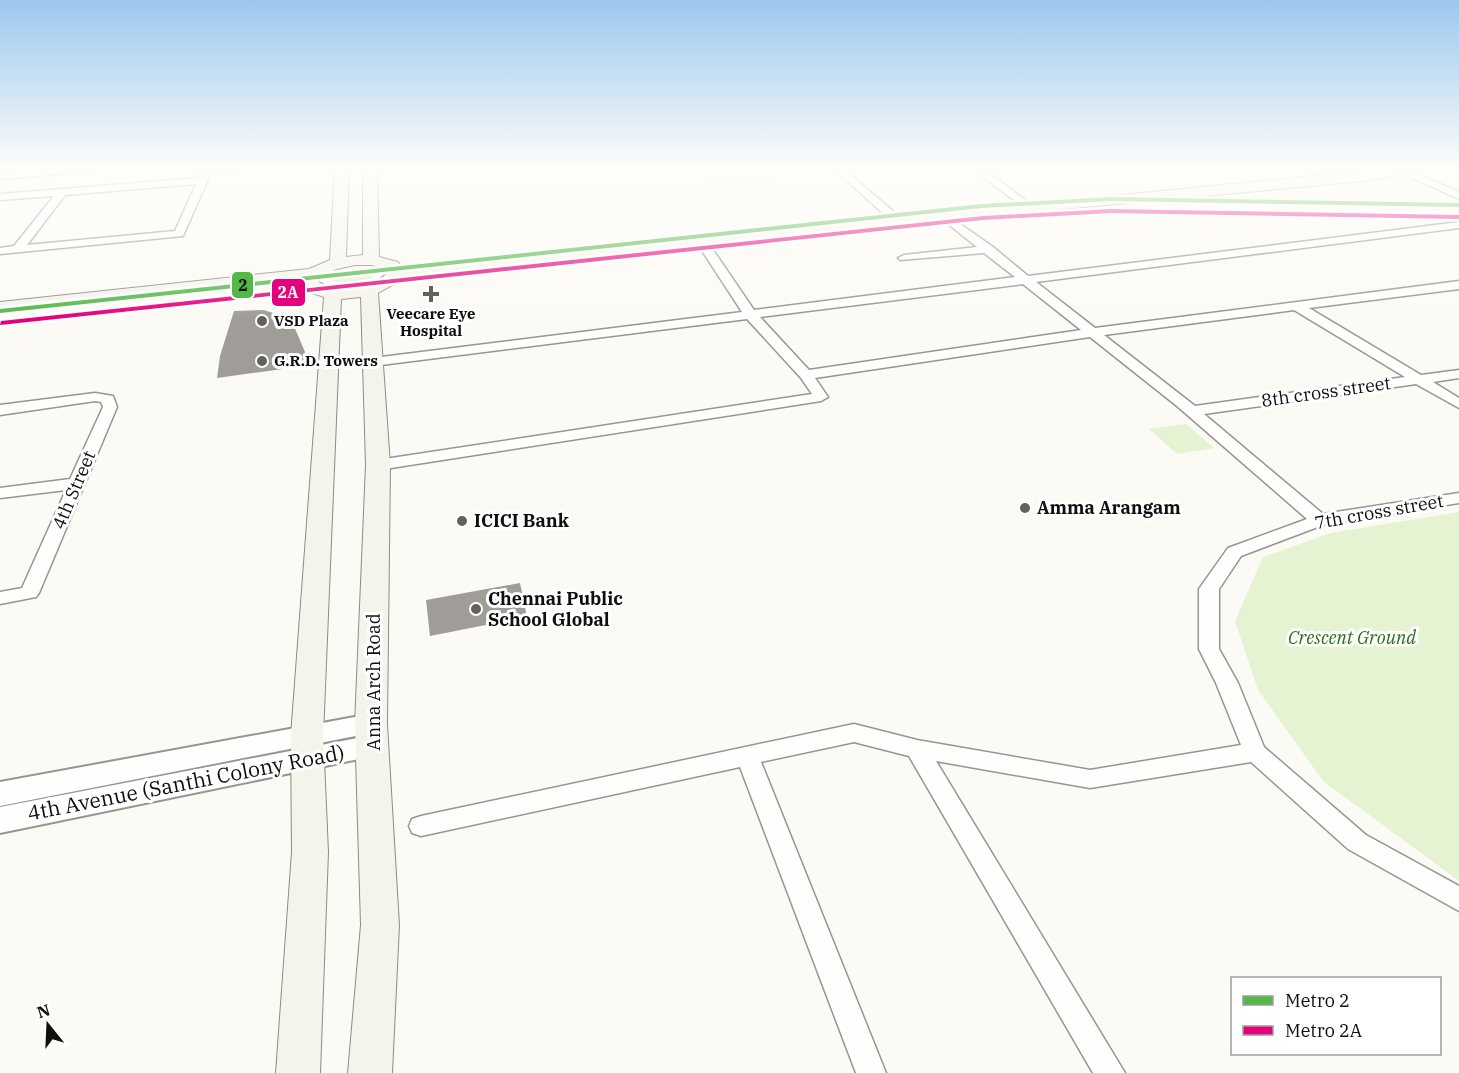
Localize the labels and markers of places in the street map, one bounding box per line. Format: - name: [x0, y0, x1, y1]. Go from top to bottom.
- marker: Veecare Eye Hospital: [422, 285, 440, 303]
- place label: Veecare Eye Hospital: [387, 304, 475, 340]
- place label: VSD Plaza: [274, 311, 349, 330]
- marker: VSD Plaza: [255, 314, 269, 328]
- place label: G.R.D. Towers: [274, 351, 378, 370]
- marker: G.R.D. Towers: [255, 354, 269, 368]
- place label: Amma Arangam: [1037, 496, 1181, 519]
- marker: Amma Arangam: [1018, 501, 1032, 515]
- place label: ICICI Bank: [474, 509, 570, 532]
- marker: ICICI Bank: [455, 514, 469, 528]
- place label: Chennai Public School Global: [488, 587, 623, 631]
- marker: Chennai Public School Global: [469, 602, 483, 616]

